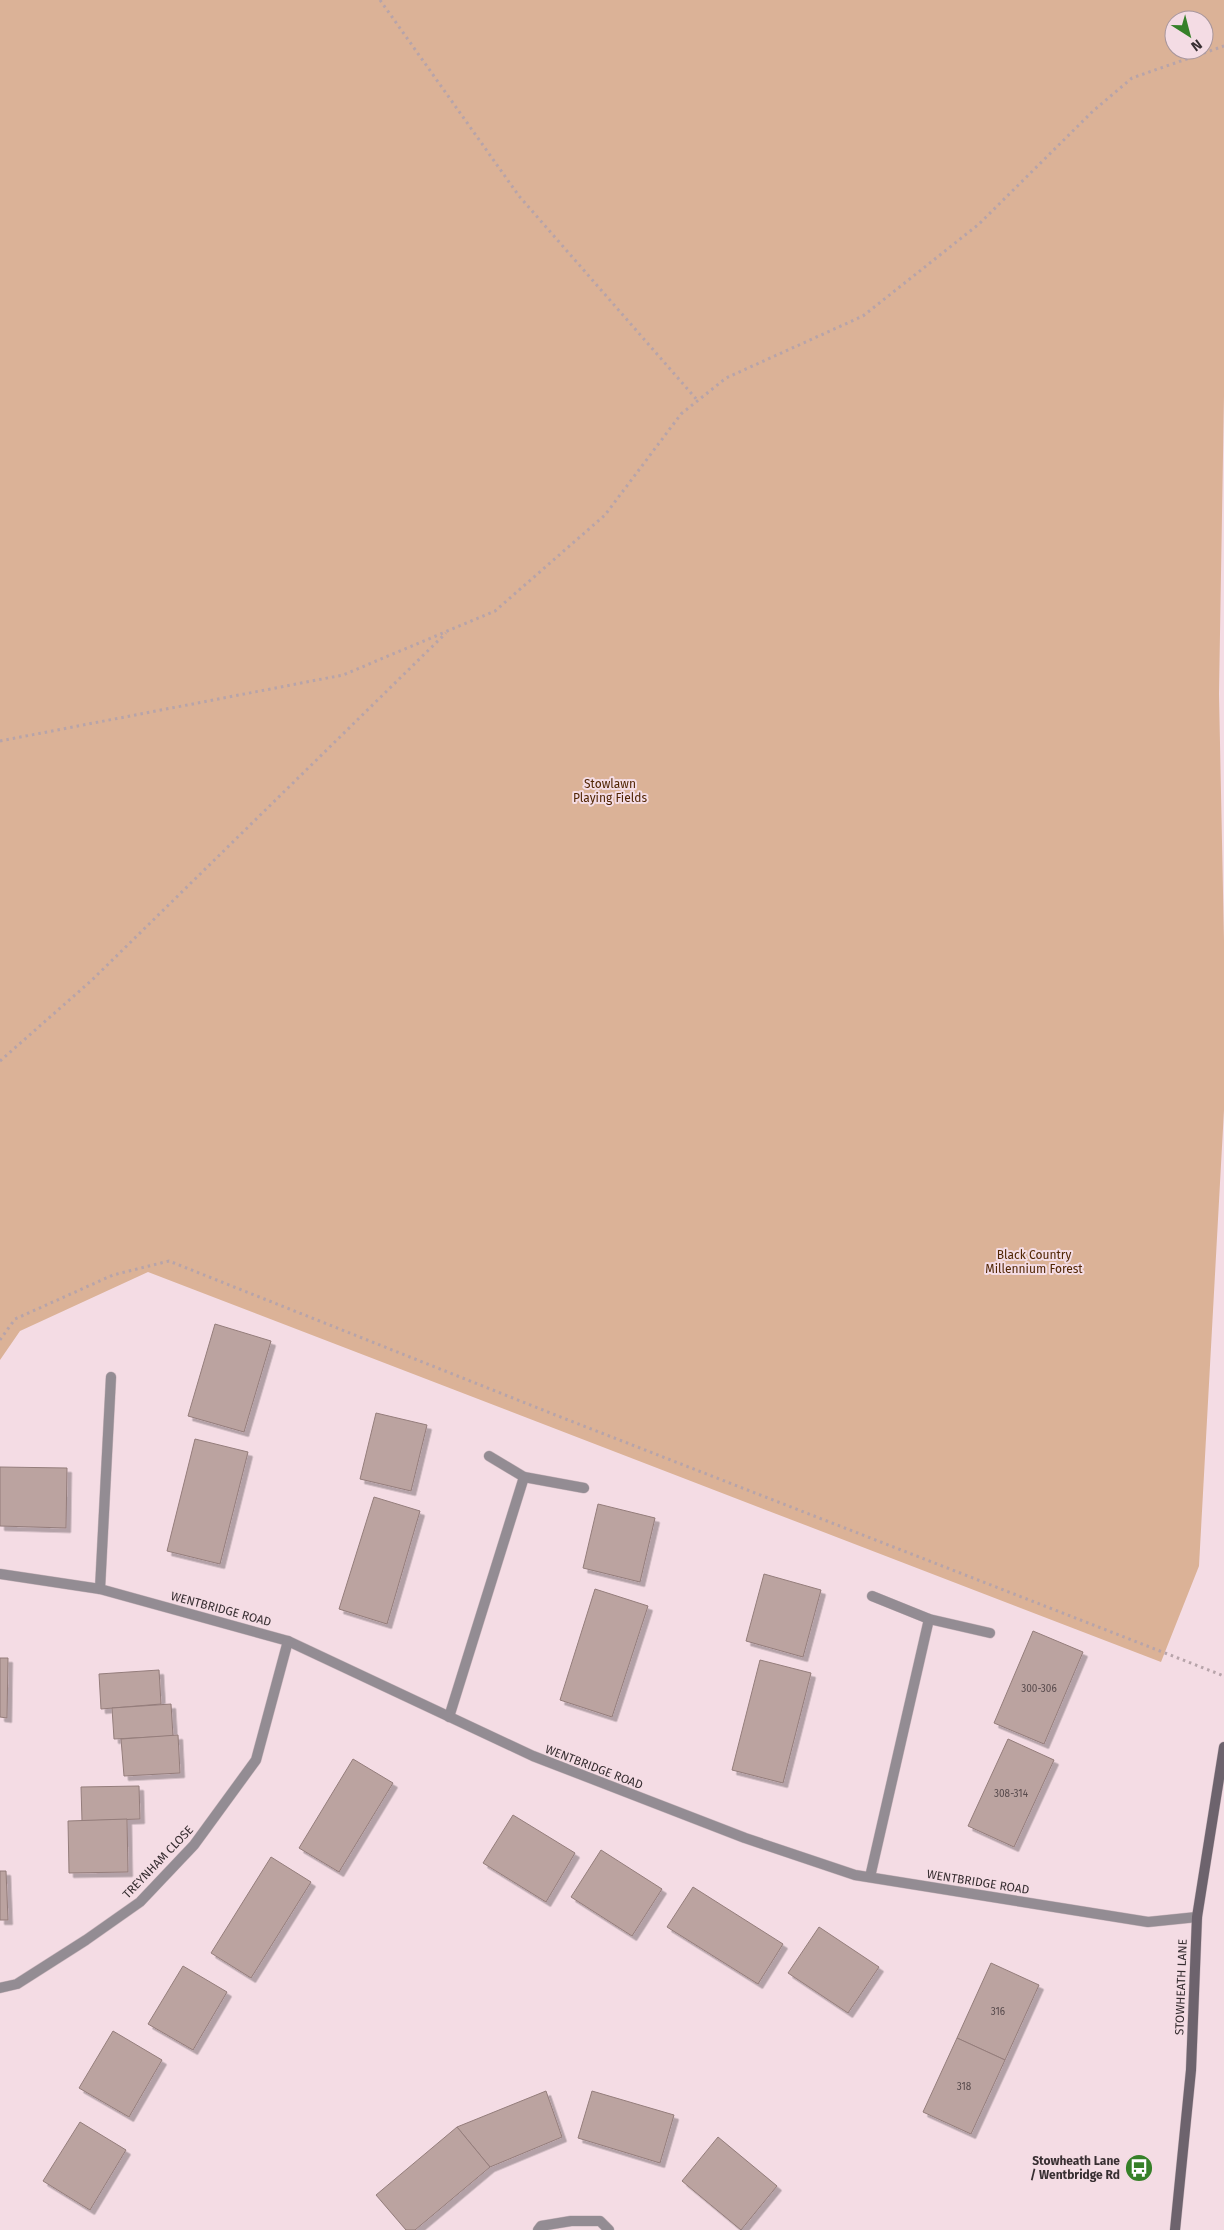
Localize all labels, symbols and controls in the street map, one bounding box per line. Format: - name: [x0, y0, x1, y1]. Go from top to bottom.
- north arrow: [1164, 10, 1214, 60]
- text: N: [1188, 36, 1205, 55]
- park label: Stowlawn Playing Fields: [573, 777, 647, 805]
- park label: Black Country Millennium Forest: [985, 1248, 1083, 1276]
- street label: WENTBRIDGE ROAD: [169, 1589, 273, 1629]
- house number: 300-306: [1021, 1683, 1057, 1695]
- street label: WENTBRIDGE ROAD: [543, 1742, 645, 1792]
- house number: 308-314: [994, 1788, 1029, 1800]
- street label: TREYNHAM CLOSE: [120, 1823, 196, 1901]
- street label: WENTBRIDGE ROAD: [926, 1867, 1031, 1897]
- street label: STOWHEATH LANE: [1172, 1939, 1190, 2035]
- house number: 316: [991, 2006, 1005, 2018]
- house number: 318: [957, 2081, 972, 2093]
- bus stop icon: Stowheath Lane / Wentbridge Rd: [1124, 2153, 1154, 2183]
- place label: Stowheath Lane / Wentbridge Rd: [1030, 2154, 1120, 2182]

